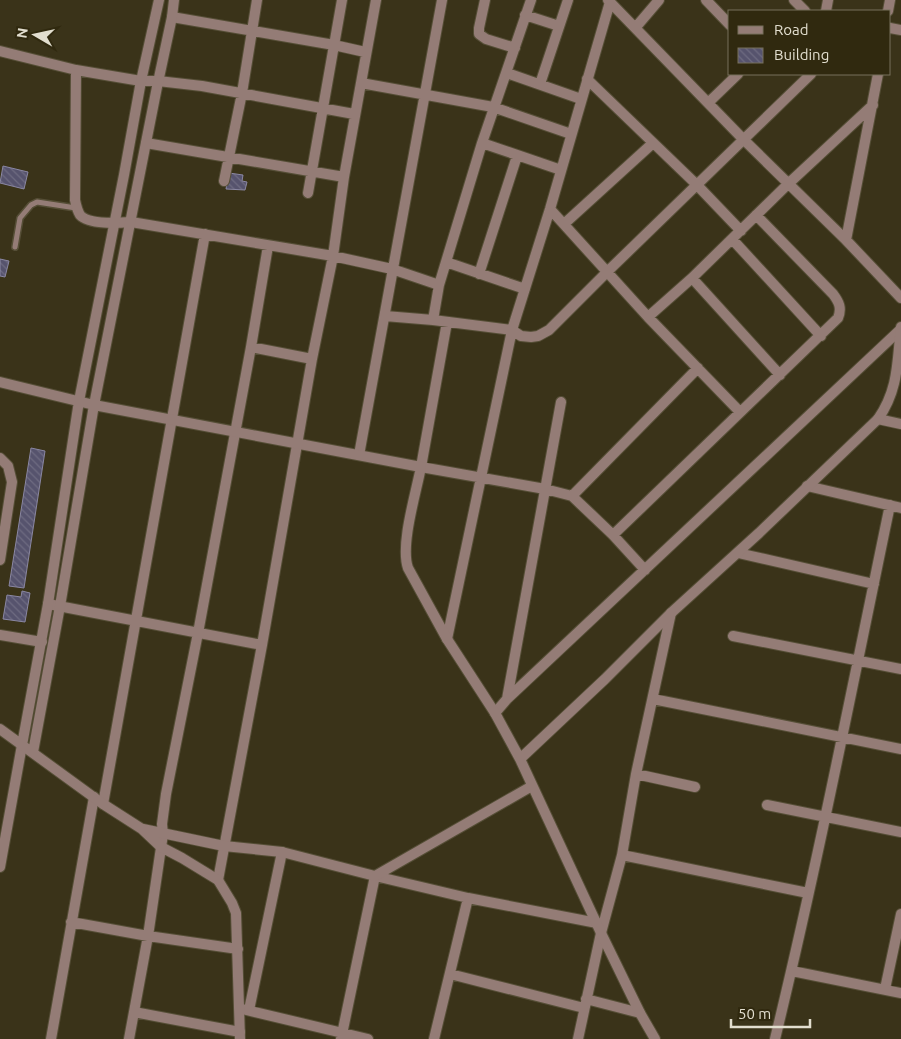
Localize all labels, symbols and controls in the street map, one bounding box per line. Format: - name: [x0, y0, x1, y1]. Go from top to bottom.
- north arrow: [10, 10, 60, 60]
- legend: [728, 10, 891, 75]
- text: Road: [774, 21, 809, 38]
- text: N: [13, 27, 31, 39]
- text: Building: [774, 46, 829, 63]
- scale bar: [731, 996, 810, 1028]
- text: 50 m: [738, 1005, 771, 1022]

